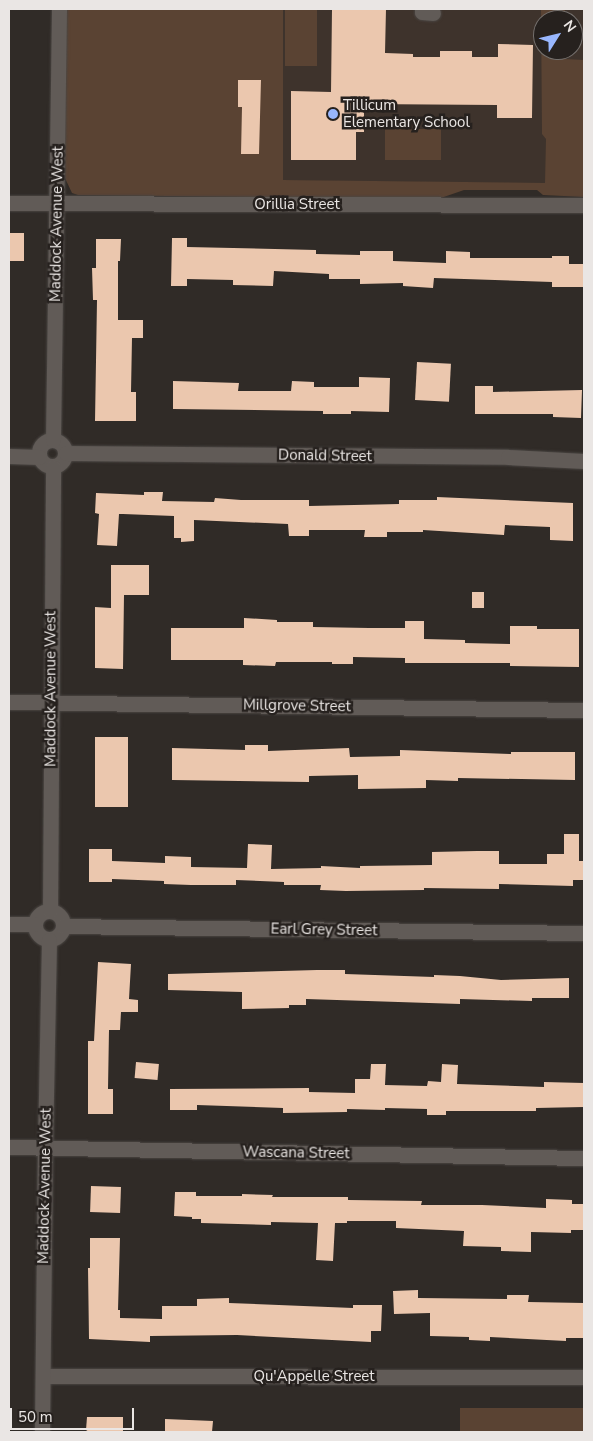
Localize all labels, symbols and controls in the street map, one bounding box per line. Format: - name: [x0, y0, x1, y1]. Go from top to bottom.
- north arrow: [533, 10, 583, 60]
- text: N: [559, 17, 580, 36]
- place label: Tillicum Elementary School: [343, 96, 470, 131]
- marker: Tillicum Elementary School: [327, 108, 339, 120]
- street label: Maddock Avenue West: [47, 146, 67, 302]
- street label: Orillia Street: [254, 196, 340, 214]
- street label: Donald Street: [278, 446, 372, 466]
- street label: Maddock Avenue West: [42, 611, 60, 767]
- street label: Millgrove Street: [243, 696, 351, 716]
- street label: Earl Grey Street: [270, 920, 378, 940]
- street label: Maddock Avenue West: [35, 1108, 55, 1264]
- street label: Wascana Street: [242, 1143, 350, 1163]
- street label: Qu'Appelle Street: [253, 1368, 375, 1386]
- scale bar: [12, 1398, 136, 1430]
- text: 50 m: [18, 1407, 53, 1427]

